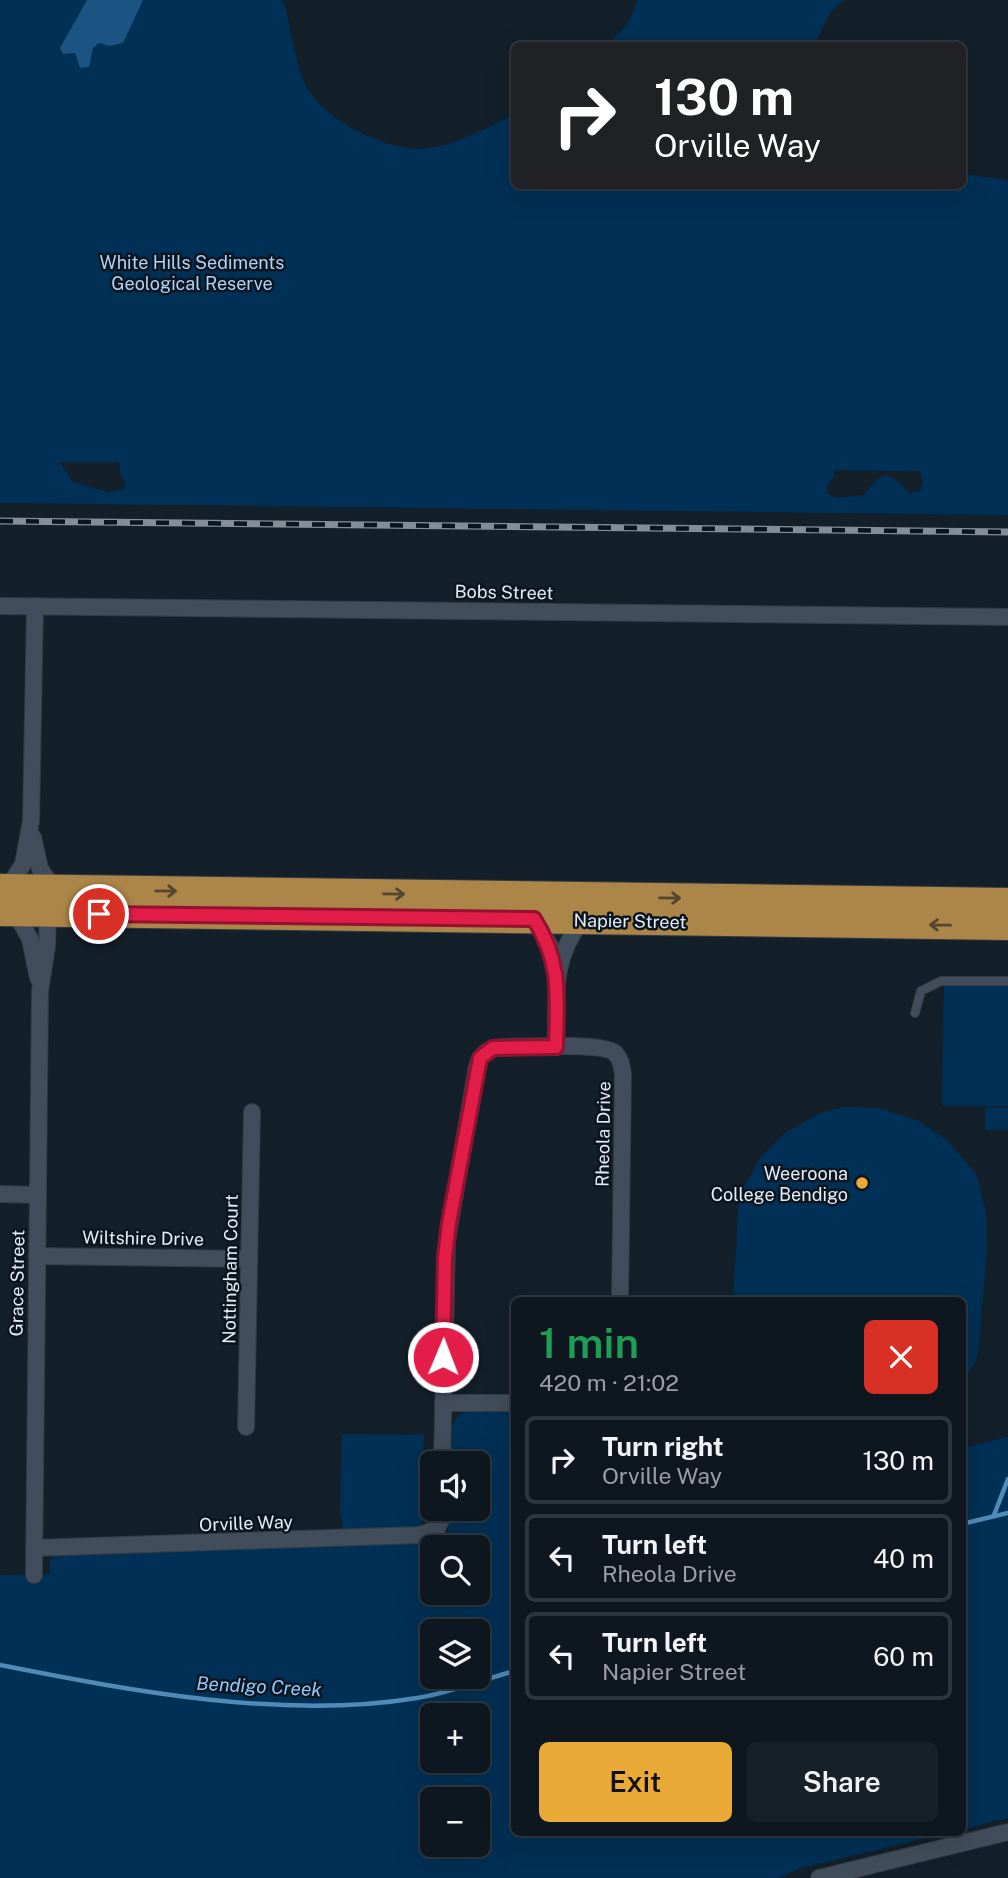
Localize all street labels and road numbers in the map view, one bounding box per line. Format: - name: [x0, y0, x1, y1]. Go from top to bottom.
- street label: Bobs Street: [454, 581, 554, 603]
- street label: Napier Street: [573, 910, 687, 932]
- street label: Rheola Drive: [592, 1081, 614, 1187]
- street label: Nottingham Court: [218, 1194, 242, 1344]
- street label: Wiltshire Drive: [82, 1226, 204, 1250]
- street label: Grace Street: [6, 1230, 28, 1336]
- street label: Orville Way: [199, 1511, 294, 1535]

